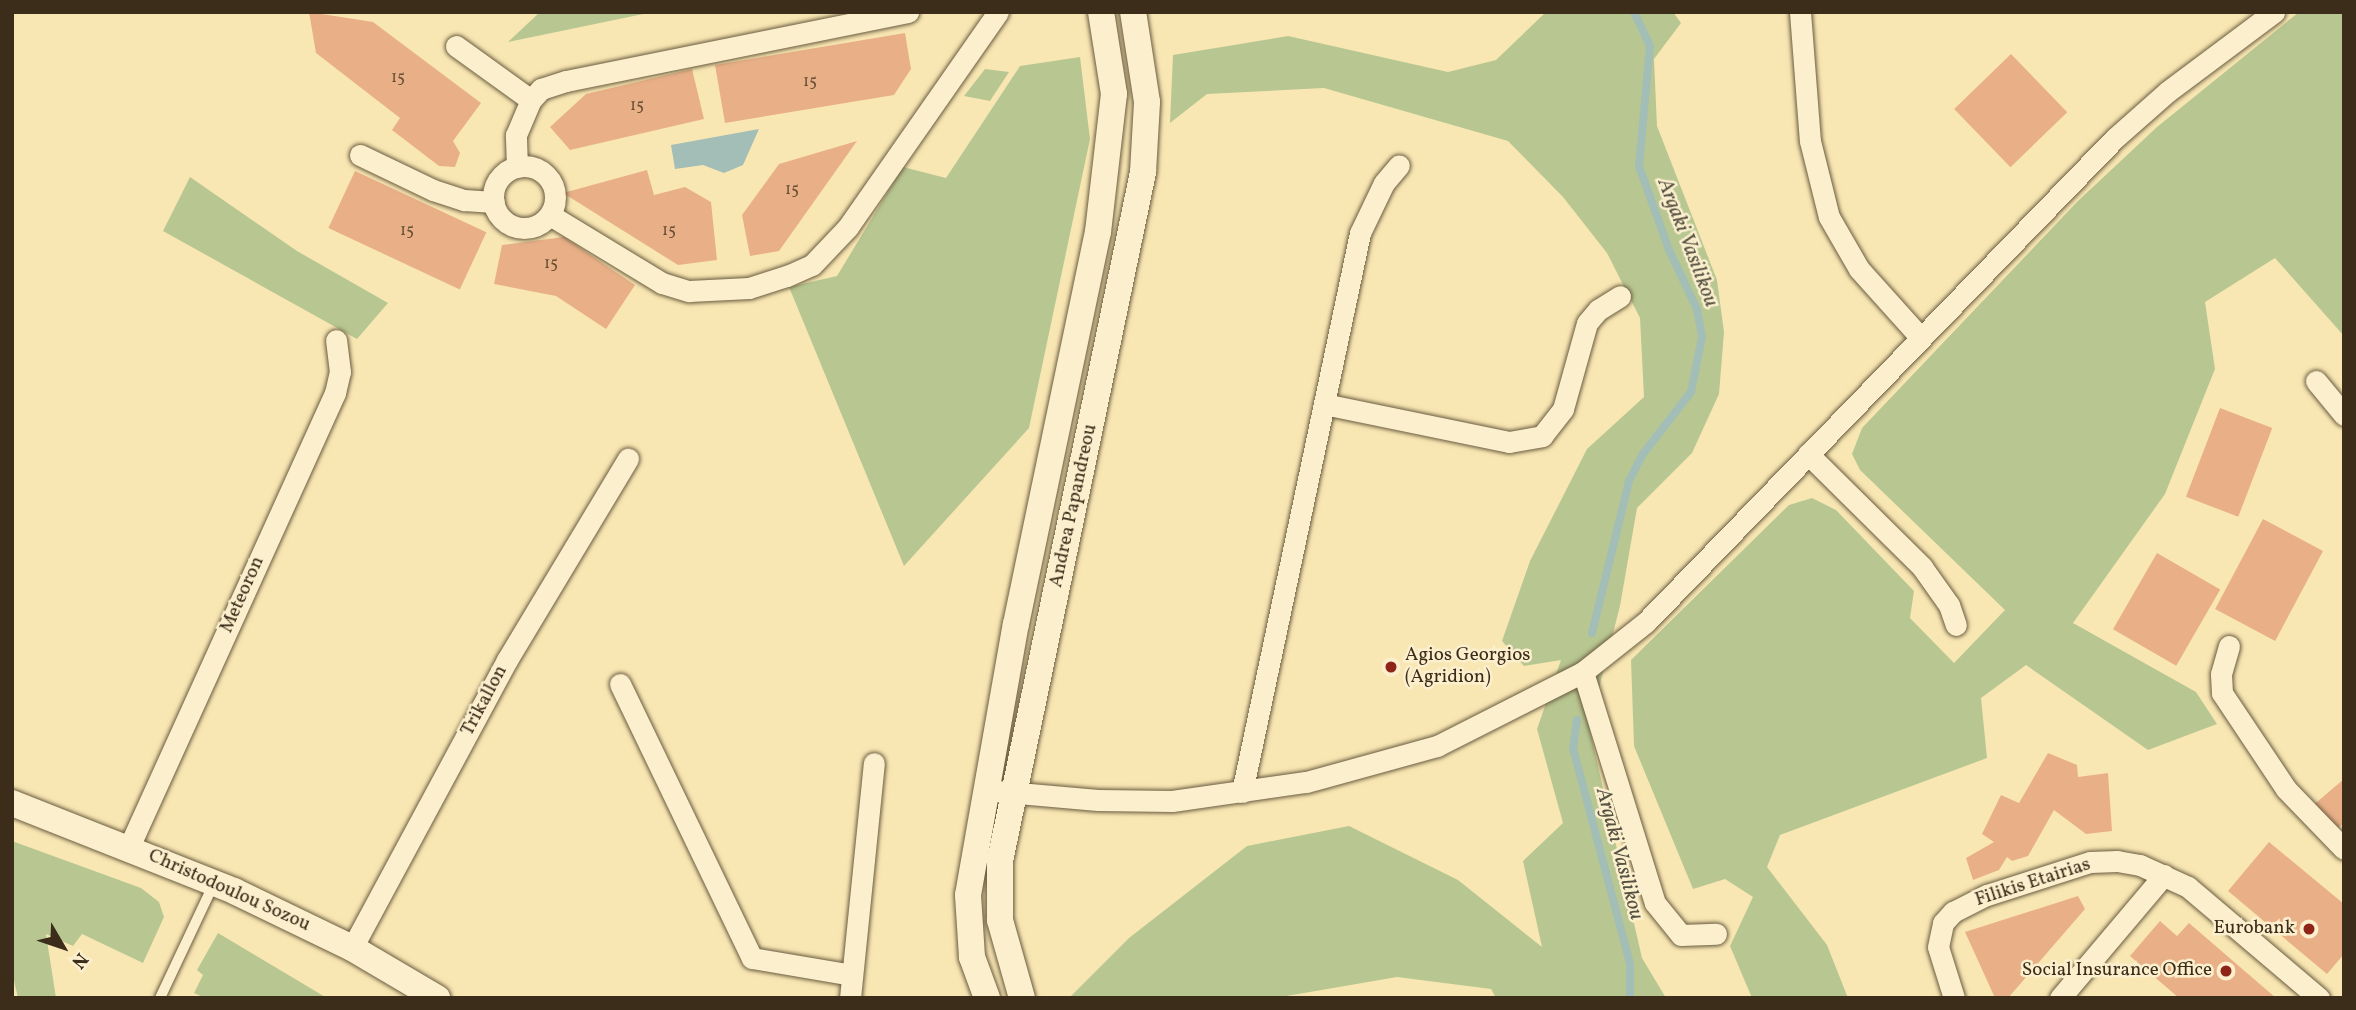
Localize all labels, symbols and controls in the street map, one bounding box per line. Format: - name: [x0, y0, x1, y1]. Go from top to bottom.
- house number: 15: [391, 68, 405, 88]
- house number: 15: [803, 72, 817, 92]
- house number: 15: [630, 96, 644, 116]
- water label: Argaki Vasilikou: [1651, 175, 1723, 311]
- house number: 15: [785, 180, 799, 200]
- house number: 15: [400, 221, 414, 241]
- house number: 15: [662, 221, 676, 241]
- house number: 15: [544, 254, 558, 274]
- street label: Andrea Papandreou: [1046, 422, 1102, 590]
- street label: Meteoron: [216, 553, 270, 637]
- place label: Agios Georgios (Agridion): [1405, 645, 1530, 689]
- marker: Agios Georgios (Agridion): [1383, 659, 1399, 675]
- street label: Trikallon: [457, 662, 513, 740]
- water label: Argaki Vasilikou: [1589, 785, 1649, 923]
- street label: Christodoulou Sozou: [144, 845, 314, 937]
- street label: Filikis Etairias: [1973, 854, 2093, 912]
- north arrow: [28, 912, 98, 982]
- place label: Eurobank: [2213, 918, 2295, 940]
- marker: Eurobank: [2301, 921, 2317, 937]
- text: N: [65, 947, 94, 974]
- place label: Social Insurance Office: [2022, 960, 2212, 982]
- marker: Social Insurance Office: [2218, 963, 2234, 979]

